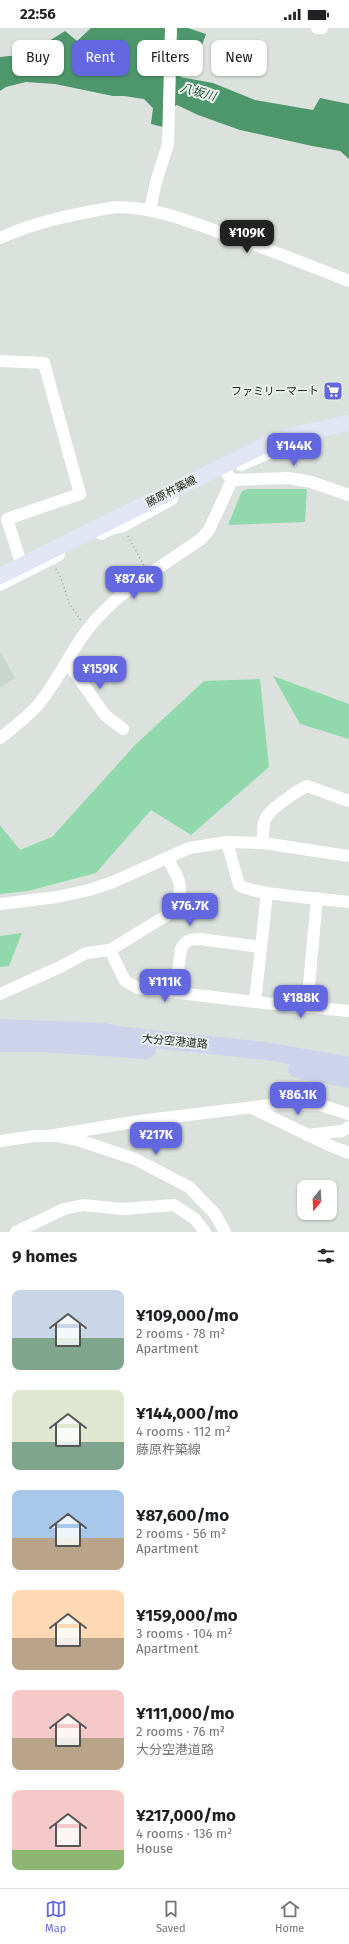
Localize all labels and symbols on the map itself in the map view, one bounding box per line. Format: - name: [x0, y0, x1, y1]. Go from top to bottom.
- water label: 八坂川: [179, 80, 219, 104]
- pin: ¥109K: [219, 220, 275, 254]
- supermarket icon: ファミリーマート: [322, 380, 344, 402]
- place label: ファミリーマート: [231, 385, 319, 398]
- pin: ¥144K: [266, 433, 322, 467]
- street label: 藤原杵築線: [144, 473, 199, 510]
- pin: ¥87.6K: [101, 566, 167, 600]
- pin: ¥159K: [72, 656, 128, 690]
- pin: ¥76.7K: [157, 893, 223, 927]
- pin: ¥111K: [137, 969, 193, 1003]
- pin: ¥188K: [273, 985, 329, 1019]
- street label: 大分空港道路: [142, 1032, 208, 1051]
- pin: ¥86.1K: [265, 1082, 331, 1116]
- pin: ¥217K: [128, 1122, 184, 1156]
- north arrow: [297, 1180, 337, 1220]

